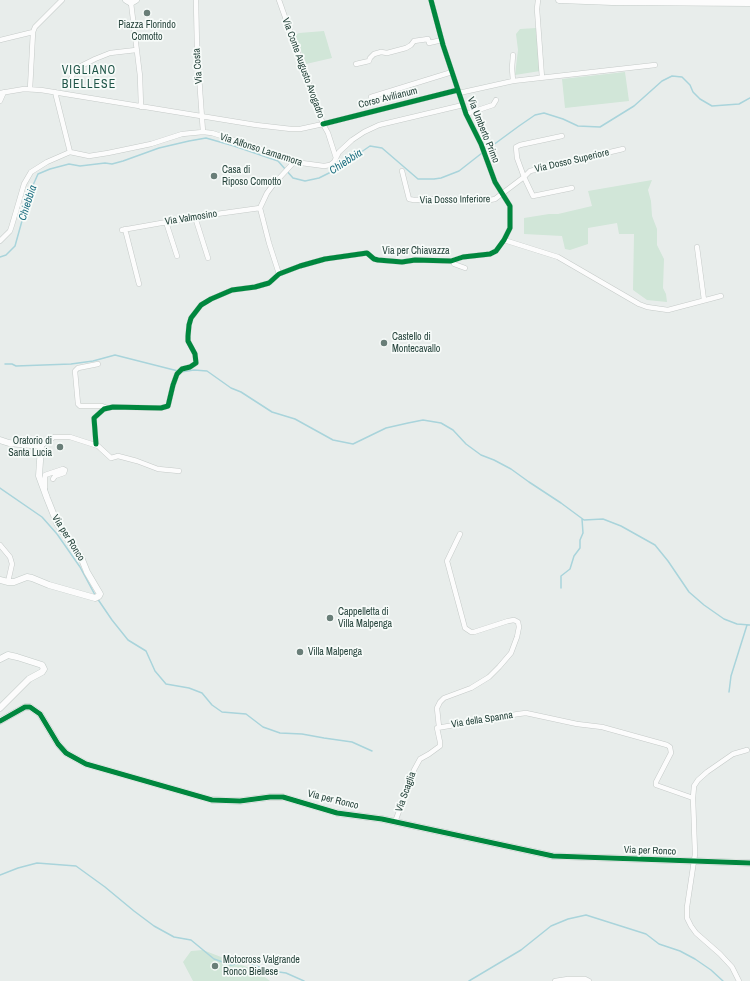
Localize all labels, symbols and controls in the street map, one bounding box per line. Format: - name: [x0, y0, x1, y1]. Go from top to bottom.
- marker: Piazza Florindo Comotto: [142, 8, 152, 18]
- street label: Via Conte Augusto Avogadro: [279, 16, 327, 120]
- place label: Piazza Florindo Comotto: [118, 19, 176, 42]
- street label: Via Costa: [191, 48, 205, 84]
- district label: VIGLIANO BIELLESE: [62, 64, 116, 92]
- street label: Corso Avilianum: [357, 85, 419, 111]
- street label: Via Umberto Primo: [464, 95, 502, 165]
- street label: Via Alfonso Lamarmora: [218, 131, 304, 169]
- water label: Chiebbia: [327, 146, 365, 178]
- street label: Via Dosso Superiore: [534, 147, 610, 175]
- place label: Casa di Riposo Comotto: [222, 164, 281, 188]
- marker: Casa di Riposo Comotto: [209, 171, 219, 181]
- water label: Chiebbia: [16, 184, 40, 222]
- street label: Via Dosso Inferiore: [420, 193, 490, 207]
- street label: Via Valmosino: [164, 208, 218, 228]
- street label: Via per Chiavazza: [382, 245, 450, 257]
- place label: Castello di Montecavallo: [392, 331, 440, 354]
- marker: Castello di Montecavallo: [379, 338, 389, 348]
- place label: Oratorio di Santa Lucia: [8, 435, 52, 458]
- marker: Oratorio di Santa Lucia: [55, 442, 65, 452]
- street label: Via per Ronco: [49, 513, 87, 563]
- place label: Cappelletta di Villa Malpenga: [338, 606, 392, 630]
- marker: Cappelletta di Villa Malpenga: [325, 613, 335, 623]
- place label: Villa Malpenga: [308, 646, 362, 658]
- marker: Villa Malpenga: [295, 647, 305, 657]
- street label: Via della Spanna: [450, 709, 514, 731]
- street label: Via Scaglia: [393, 770, 419, 814]
- street label: Via per Ronco: [306, 788, 360, 812]
- street label: Via per Ronco: [624, 844, 676, 858]
- place label: Motocross Valgrande Ronco Biellese: [223, 954, 300, 978]
- marker: Motocross Valgrande Ronco Biellese: [210, 961, 220, 971]

